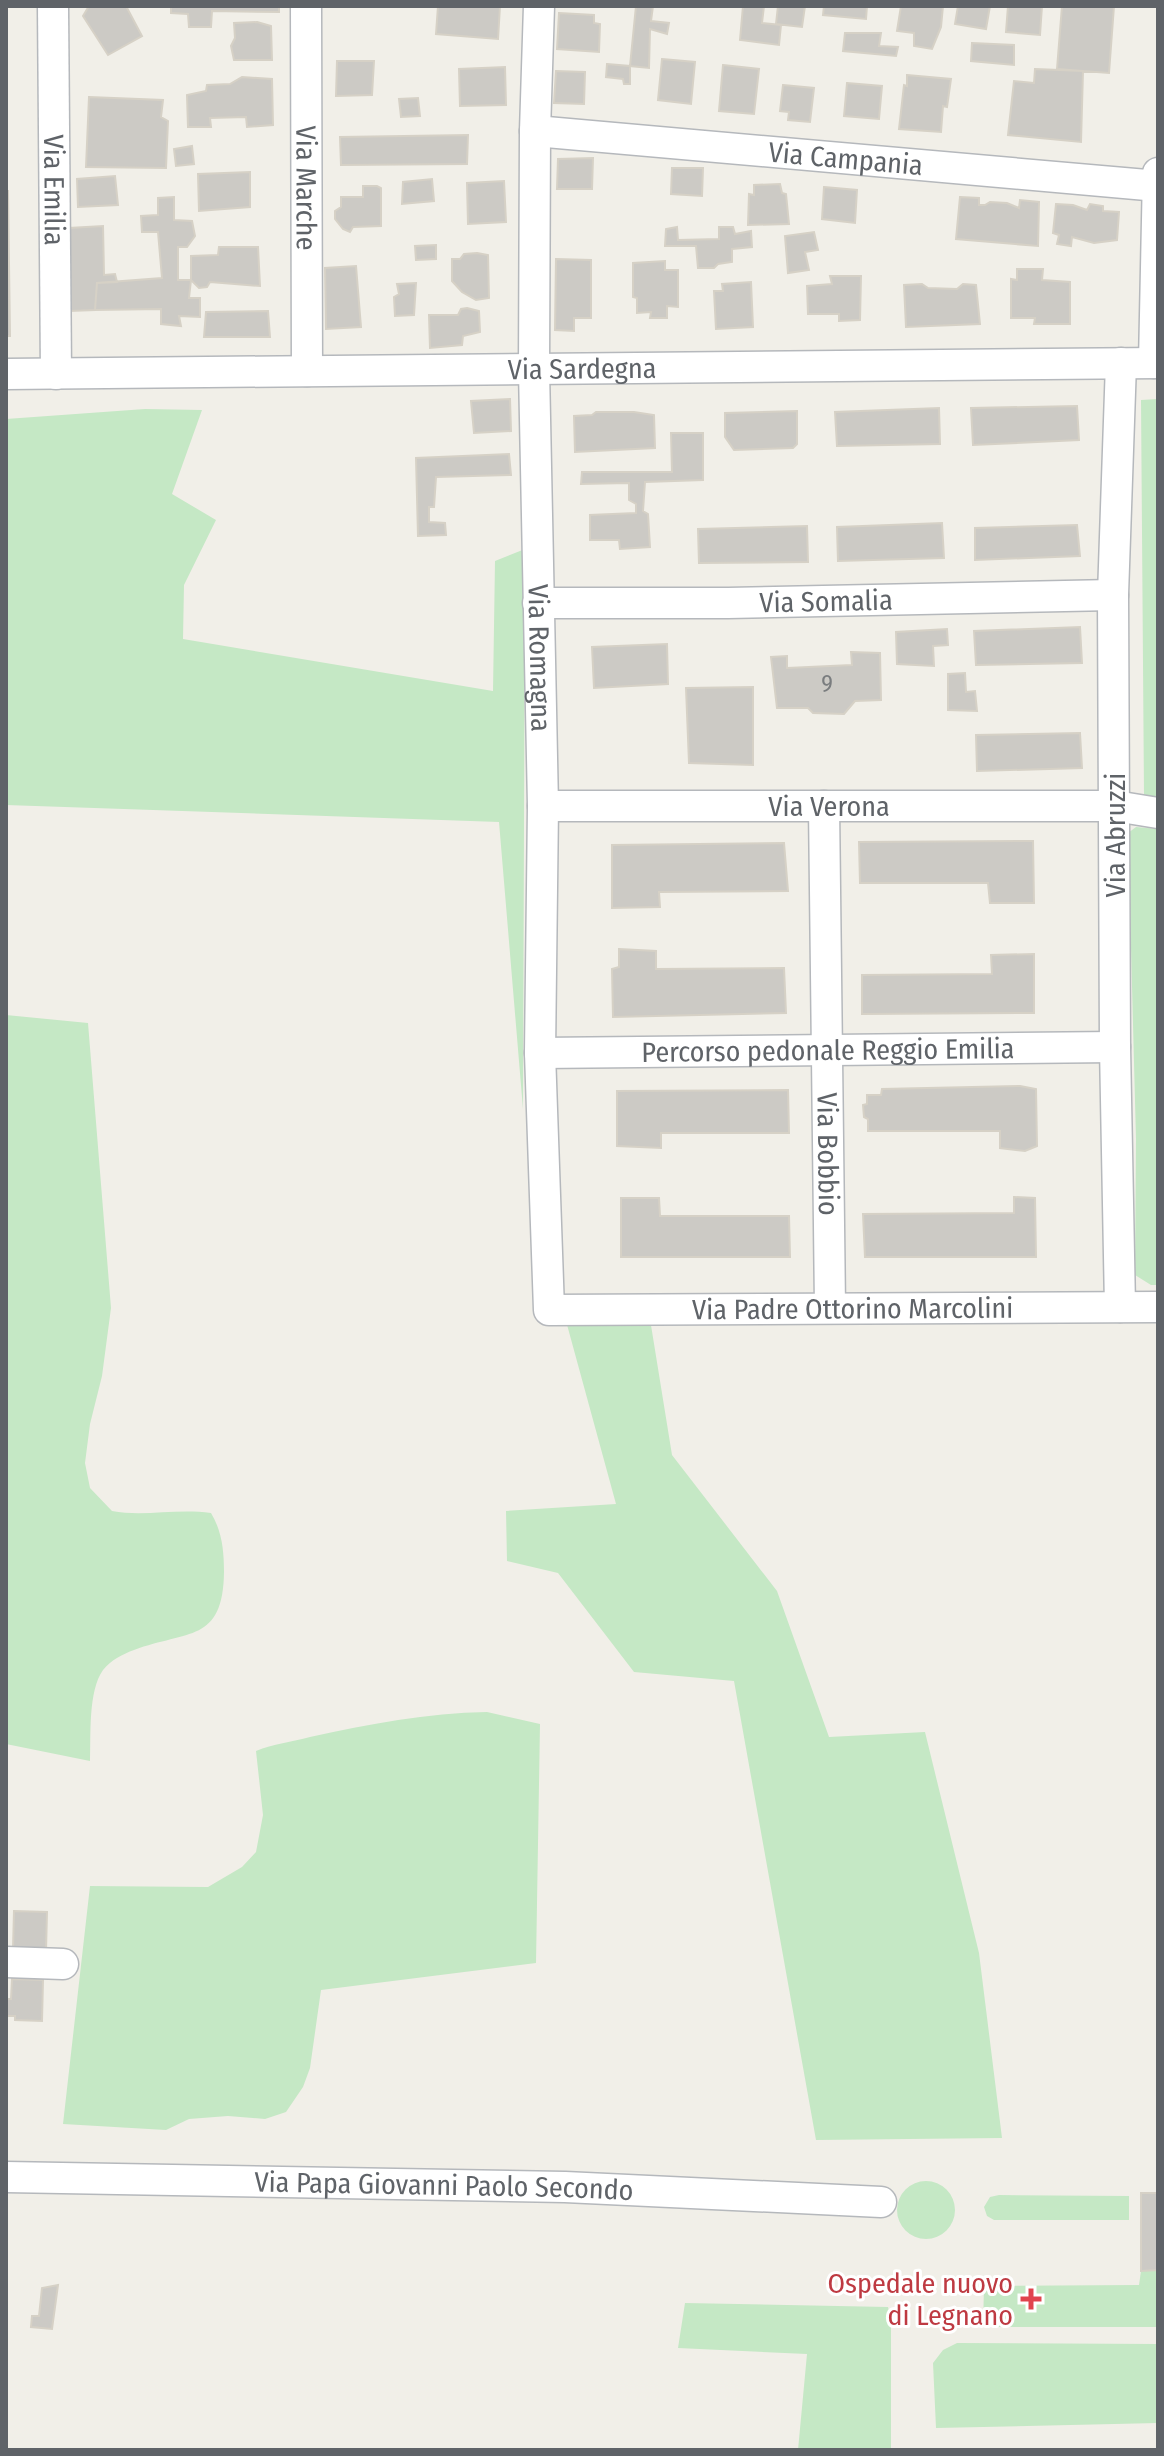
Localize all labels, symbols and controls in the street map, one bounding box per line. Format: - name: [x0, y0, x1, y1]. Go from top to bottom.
- street label: Via Marche: [289, 126, 323, 250]
- street label: Via Emilia: [37, 134, 71, 246]
- street label: Via Campania: [767, 136, 924, 182]
- street label: Via Sardegna: [507, 352, 657, 386]
- street label: Via Romagna: [521, 584, 557, 732]
- street label: Via Somalia: [759, 584, 893, 619]
- house number: 9: [821, 670, 833, 698]
- street label: Via Abruzzi: [1099, 773, 1132, 897]
- street label: Via Verona: [768, 790, 890, 823]
- street label: Percorso pedonale Reggio Emilia: [641, 1032, 1015, 1069]
- street label: Via Bobbio: [810, 1092, 845, 1216]
- street label: Via Padre Ottorino Marcolini: [692, 1292, 1013, 1326]
- street label: Via Papa Giovanni Paolo Secondo: [254, 2165, 634, 2207]
- place label: Ospedale nuovo di Legnano: [828, 2267, 1013, 2332]
- marker: Ospedale nuovo di Legnano: [1020, 2288, 1042, 2310]

